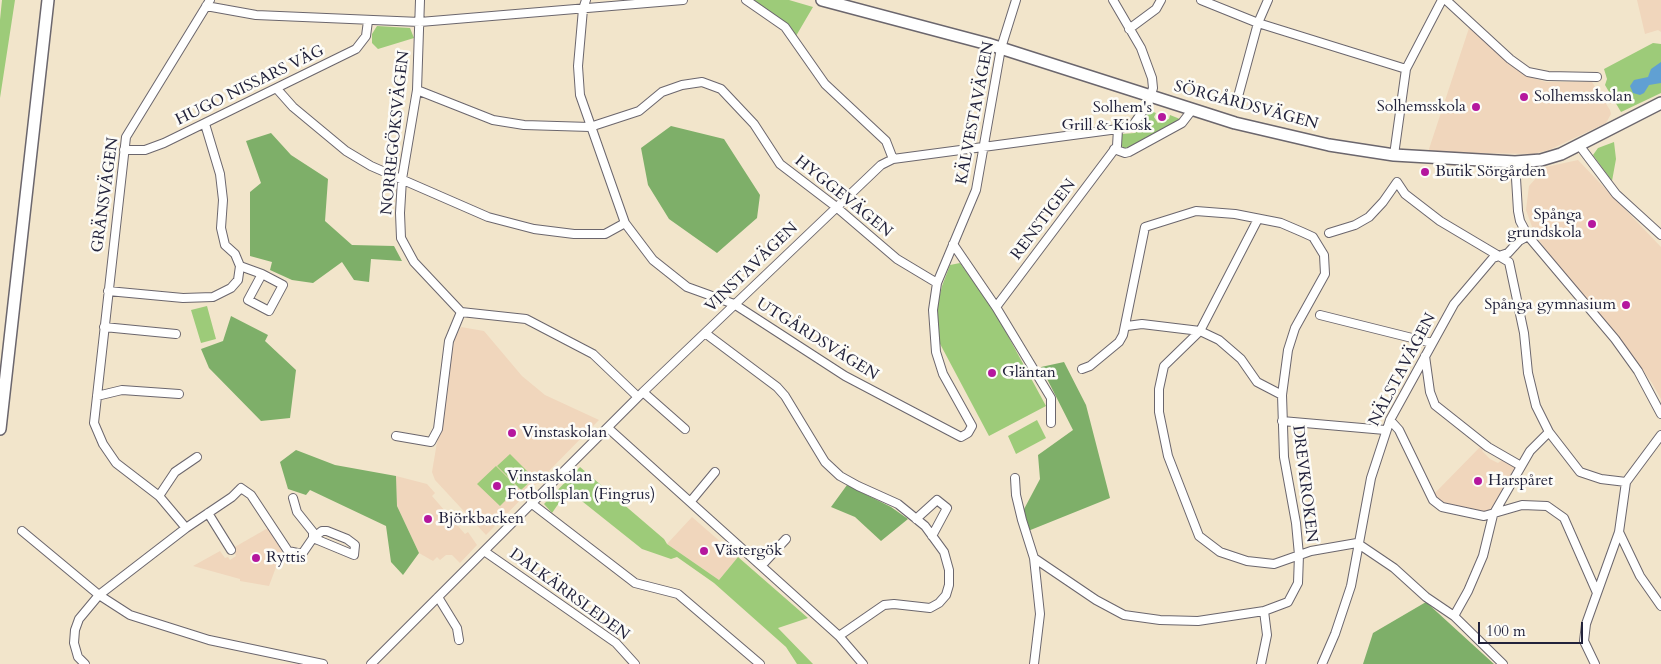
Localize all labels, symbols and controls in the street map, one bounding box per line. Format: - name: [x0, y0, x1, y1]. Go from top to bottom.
- street label: KÄLVESTAVÄGEN: [953, 40, 999, 186]
- street label: HUGO NISSARS VÄG: [173, 42, 327, 130]
- street label: NORREGÖKSVÄGEN: [378, 50, 414, 216]
- street label: SÖRGÅRDSVÄGEN: [1172, 78, 1320, 134]
- place label: Solhemsskolan: [1534, 87, 1632, 107]
- marker: Solhemsskolan: [1518, 91, 1530, 103]
- place label: Solhemsskola: [1377, 97, 1466, 117]
- place label: Solhem's Grill & Kiosk: [1061, 98, 1152, 136]
- marker: Solhemsskola: [1470, 101, 1482, 113]
- marker: Solhem's Grill & Kiosk: [1156, 111, 1168, 123]
- street label: GRÄNSVÄGEN: [88, 136, 124, 254]
- street label: HYGGEVÄGEN: [790, 152, 896, 242]
- place label: Butik Sörgården: [1435, 162, 1546, 182]
- marker: Butik Sörgården: [1419, 166, 1431, 178]
- street label: RENSTIGEN: [1007, 176, 1081, 264]
- place label: Spånga grundskola: [1507, 205, 1582, 243]
- marker: Spånga grundskola: [1586, 218, 1598, 230]
- street label: VINSTAVÄGEN: [702, 219, 802, 317]
- street label: UTGÅRDSVÄGEN: [752, 295, 882, 385]
- place label: Spånga gymnasium: [1484, 295, 1616, 315]
- marker: Spånga gymnasium: [1620, 299, 1632, 311]
- street label: NÄLSTAVÄGEN: [1365, 310, 1441, 430]
- place label: Gläntan: [1002, 363, 1056, 383]
- marker: Gläntan: [986, 367, 998, 379]
- place label: Vinstaskolan: [522, 423, 607, 443]
- street label: DREVKROKEN: [1287, 424, 1321, 544]
- marker: Vinstaskolan: [506, 427, 518, 439]
- place label: Vinstaskolan Fotbollsplan (Fingrus): [507, 467, 655, 505]
- place label: Harspåret: [1488, 471, 1553, 491]
- marker: Harspåret: [1472, 475, 1484, 487]
- marker: Vinstaskolan Fotbollsplan (Fingrus): [491, 480, 503, 492]
- place label: Björkbacken: [438, 509, 524, 529]
- marker: Björkbacken: [422, 513, 434, 525]
- place label: Västergök: [714, 541, 782, 561]
- street label: DALKÄRRSLEDEN: [505, 545, 633, 645]
- marker: Västergök: [698, 545, 710, 557]
- place label: Ryttis: [266, 548, 306, 568]
- marker: Ryttis: [250, 552, 262, 564]
- scale bar: [1481, 612, 1586, 644]
- text: 100 m: [1486, 621, 1526, 641]

